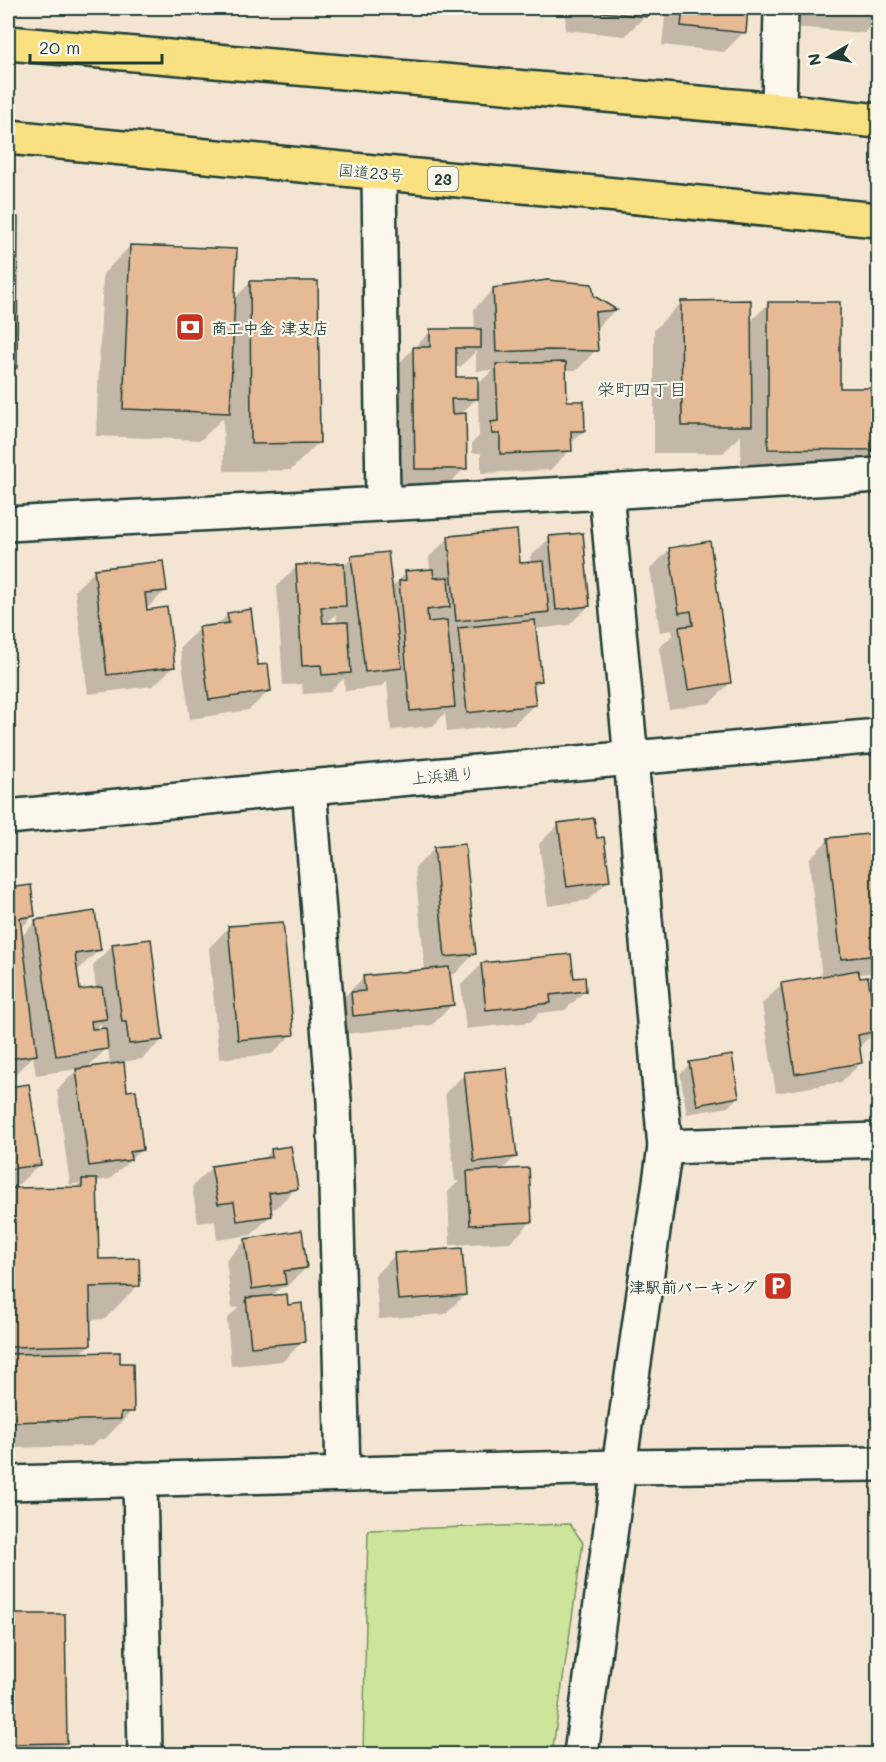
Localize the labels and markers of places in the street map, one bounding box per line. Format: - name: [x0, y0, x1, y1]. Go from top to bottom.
- bank icon: 商工中金 津支店: [174, 311, 206, 343]
- place label: 商工中金 津支店: [211, 317, 329, 338]
- parking icon: 津駅前パーキング: [762, 1270, 794, 1302]
- place label: 津駅前パーキング: [629, 1276, 757, 1297]

